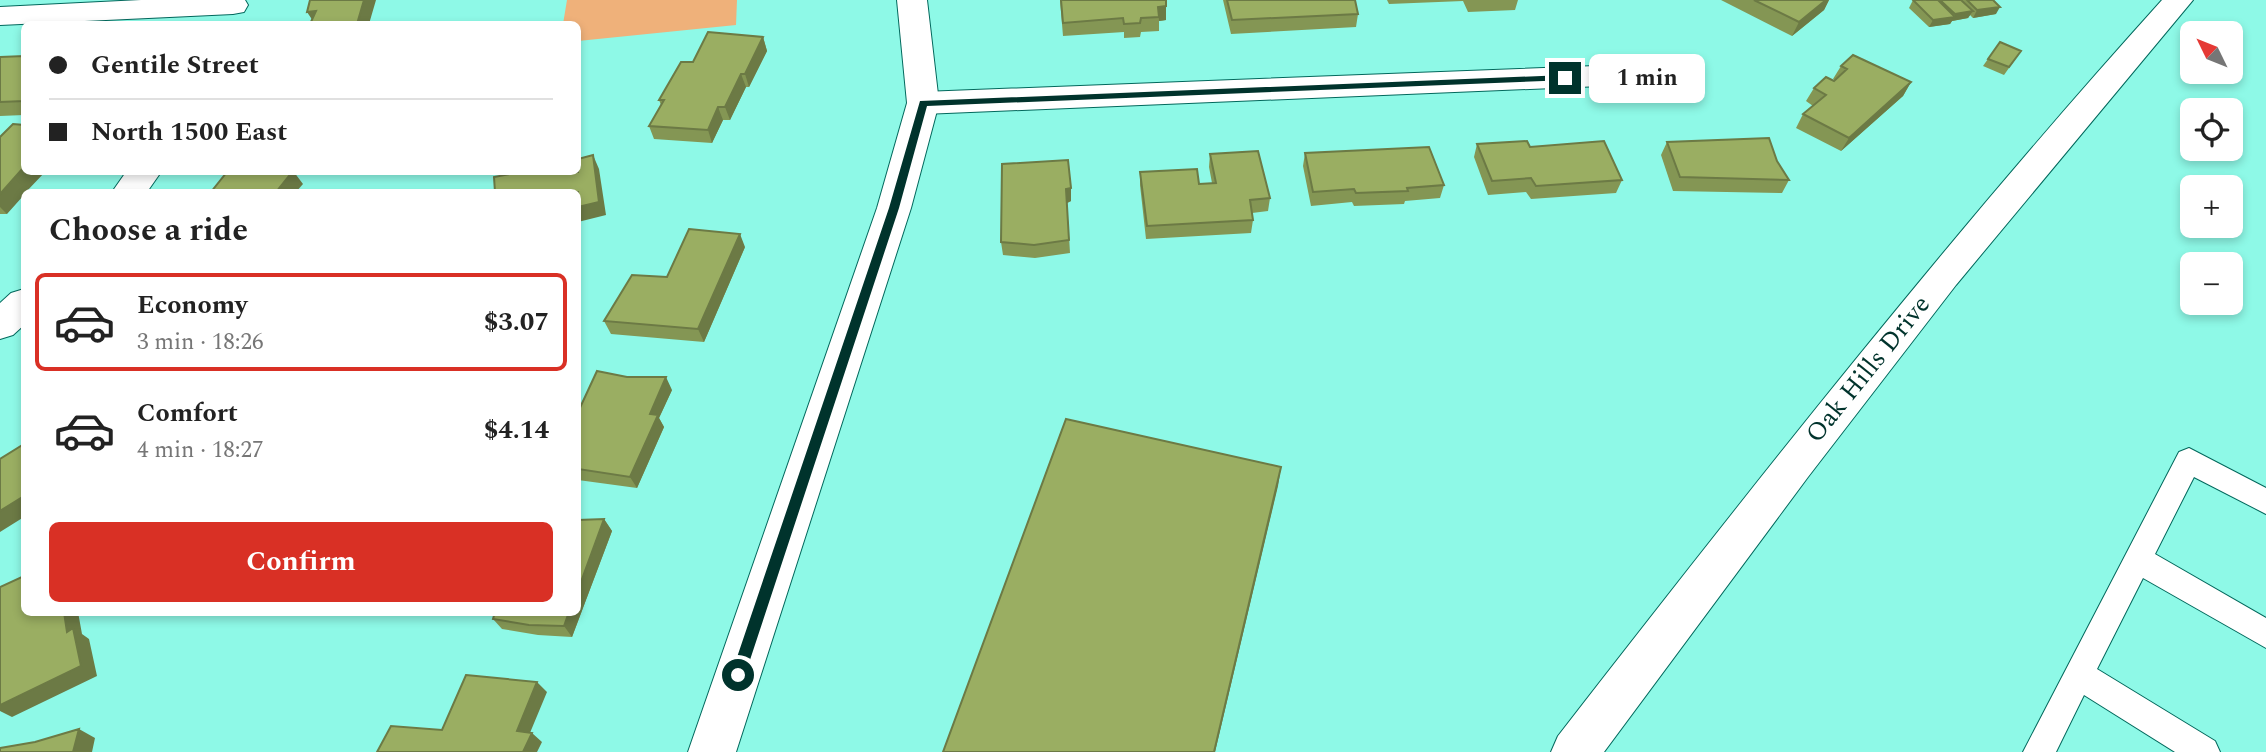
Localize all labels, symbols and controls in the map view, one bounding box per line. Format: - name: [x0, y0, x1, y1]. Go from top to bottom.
- north arrow: [2180, 21, 2244, 84]
- map controls: [2180, 21, 2243, 315]
- text: Gentile Street: [91, 45, 259, 85]
- callout: 1 min: [1590, 54, 1705, 102]
- text: 1 min: [1616, 61, 1678, 96]
- route end: [1549, 62, 1581, 94]
- button: locate: [2180, 98, 2243, 161]
- text: North 1500 East: [91, 112, 287, 152]
- button: +: [2180, 175, 2243, 238]
- text: Choose a ride: [49, 206, 248, 255]
- button: −: [2180, 252, 2243, 315]
- text: Economy: [137, 285, 247, 325]
- street label: Oak Hills Drive: [1796, 286, 1940, 452]
- icon: car: [53, 291, 116, 354]
- text: $3.07: [484, 302, 549, 342]
- text: 3 min · 18:26: [137, 325, 264, 360]
- text: Comfort: [137, 393, 238, 433]
- icon: car: [53, 399, 116, 462]
- text: $4.14: [484, 410, 549, 450]
- text: 4 min · 18:27: [137, 433, 264, 468]
- button: Confirm: [49, 522, 553, 602]
- route start: [722, 659, 754, 691]

